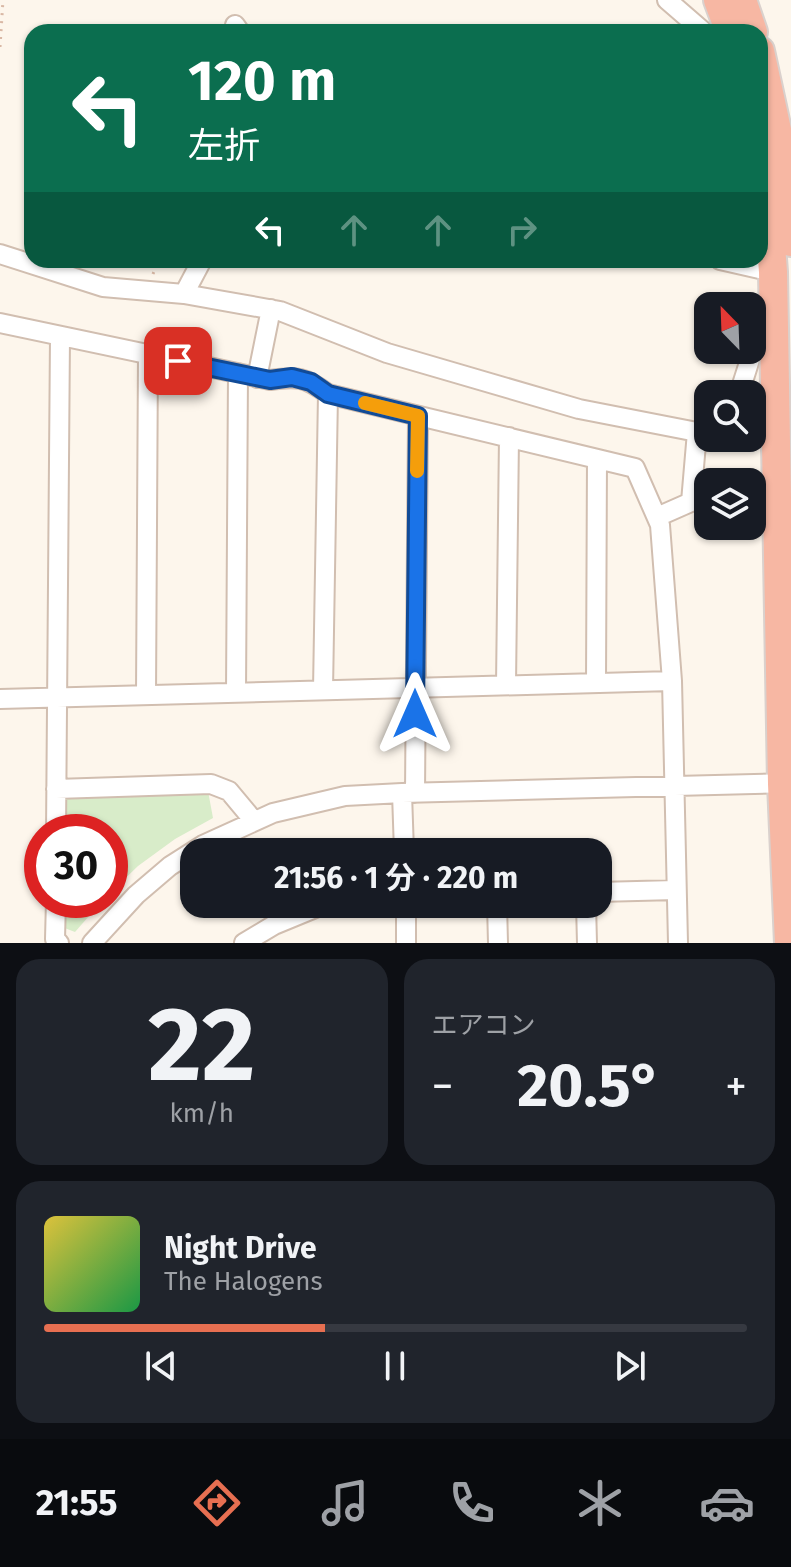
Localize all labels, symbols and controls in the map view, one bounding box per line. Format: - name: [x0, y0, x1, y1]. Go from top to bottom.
- text: 120 m: [188, 48, 336, 115]
- icon: left: [56, 56, 160, 160]
- text: 左折: [188, 124, 260, 168]
- icon: left: [248, 208, 292, 252]
- icon: ahead: [332, 208, 376, 252]
- icon: ahead: [416, 208, 460, 252]
- icon: right: [500, 208, 544, 252]
- north arrow: [694, 292, 766, 364]
- map controls: [694, 292, 766, 540]
- pin: [144, 327, 212, 395]
- icon: arrive: [156, 339, 200, 383]
- button: search: [694, 380, 766, 452]
- button: layers: [694, 468, 766, 540]
- position arrow: [373, 672, 457, 756]
- speed limit sign: 30: [24, 814, 128, 918]
- text: 21:56 · 1 分 · 220 m: [274, 860, 518, 896]
- text: 22: [148, 983, 256, 1108]
- text: エアコン: [432, 1010, 536, 1041]
- text: 20.5°: [517, 1050, 661, 1122]
- text: −: [432, 1060, 454, 1113]
- text: +: [725, 1060, 747, 1113]
- text: km/h: [170, 1098, 234, 1129]
- text: Night Drive: [164, 1230, 317, 1266]
- text: The Halogens: [164, 1266, 323, 1297]
- icon: previous: [139, 1344, 183, 1388]
- icon: pause: [373, 1344, 417, 1388]
- icon: next: [608, 1344, 652, 1388]
- icon: directions: [189, 1475, 245, 1531]
- icon: music: [317, 1475, 373, 1531]
- icon: phone: [444, 1475, 500, 1531]
- icon: climate: [572, 1475, 628, 1531]
- icon: car: [699, 1475, 755, 1531]
- text: 21:55: [36, 1481, 118, 1525]

